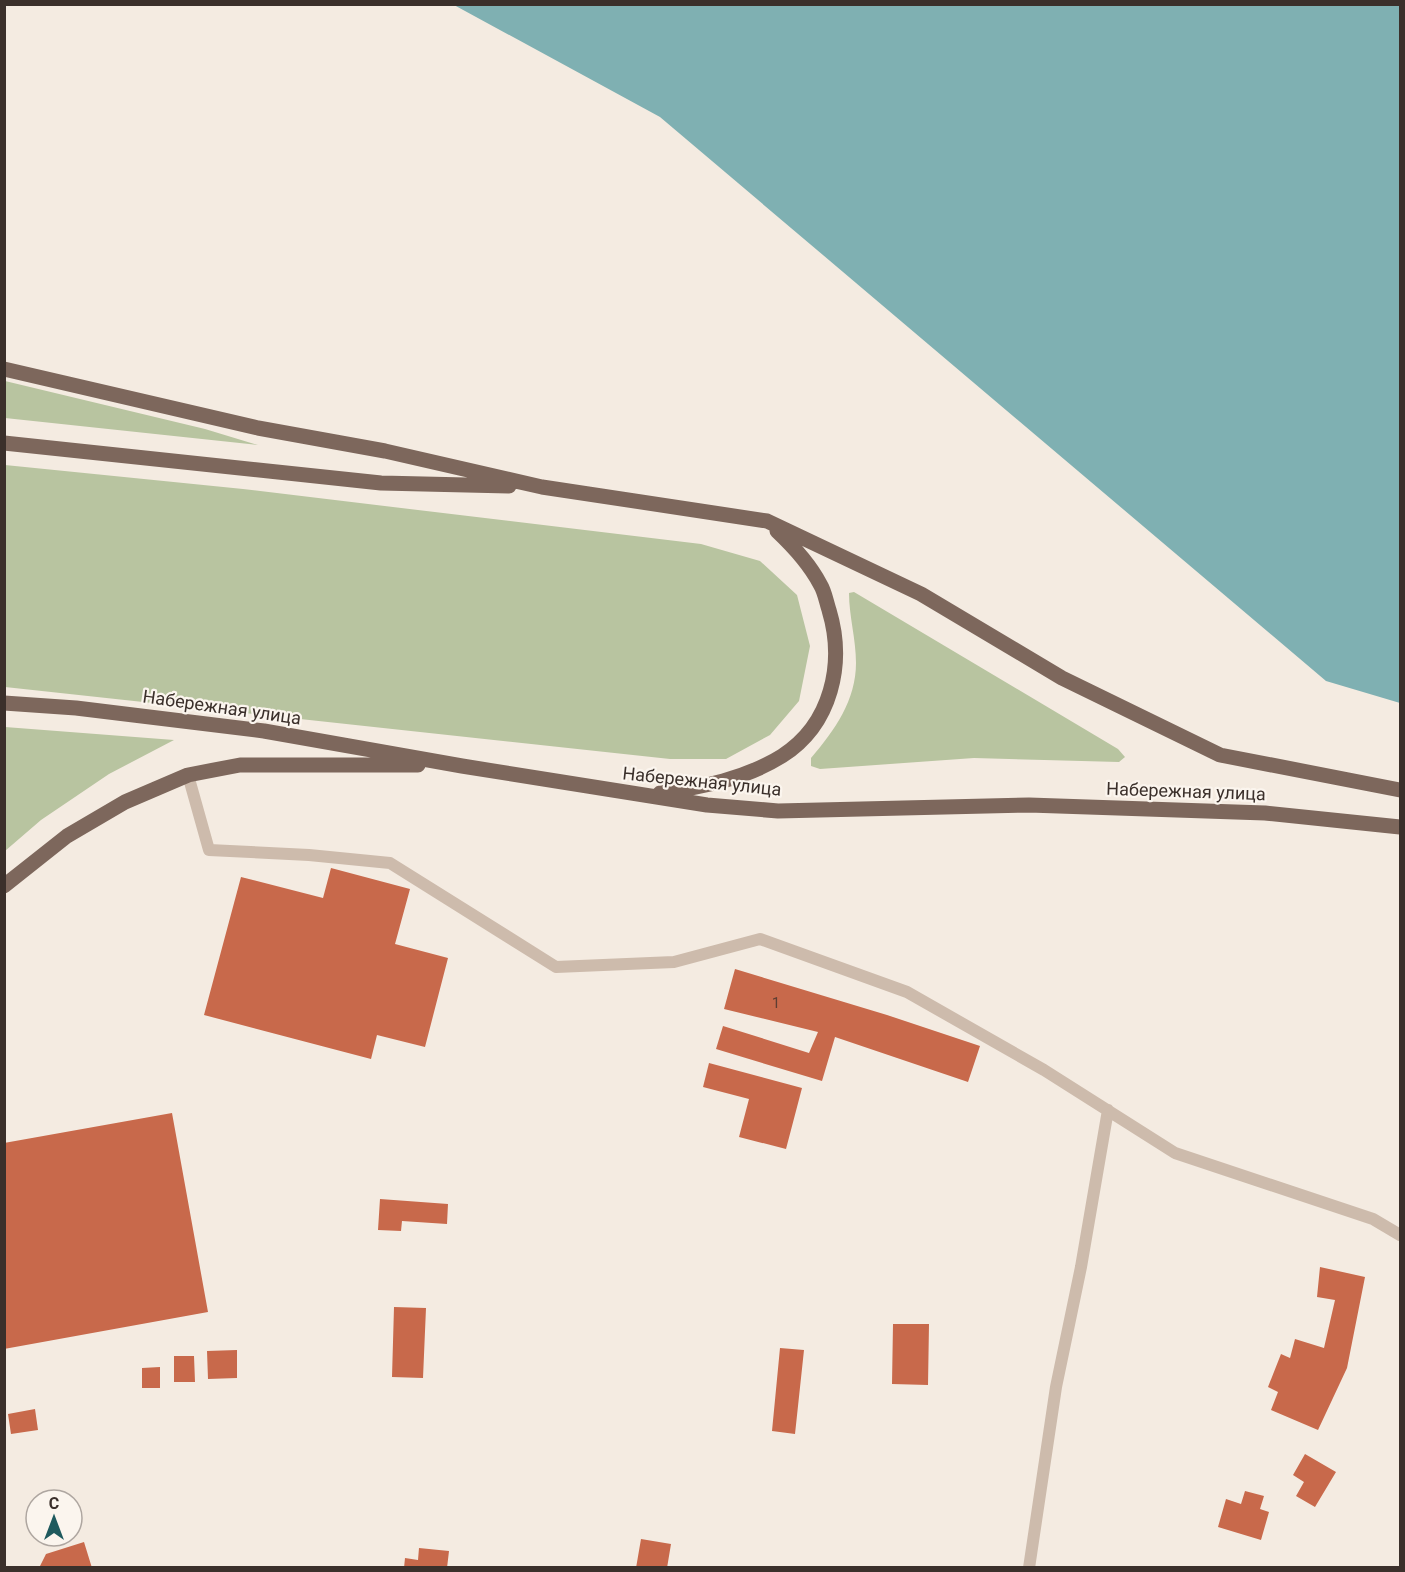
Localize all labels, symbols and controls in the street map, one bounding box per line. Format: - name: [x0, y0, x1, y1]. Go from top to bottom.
- street label: Набережная улица: [142, 686, 302, 728]
- street label: Набережная улица: [622, 762, 782, 800]
- street label: Набережная улица: [1106, 778, 1266, 804]
- house number: 1: [772, 994, 780, 1012]
- north arrow: [24, 1488, 84, 1548]
- text: С: [49, 1494, 59, 1513]

